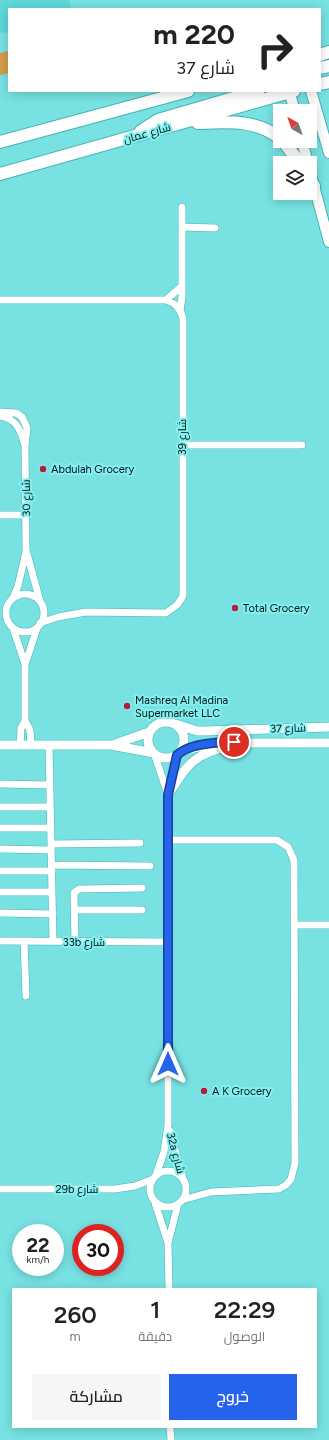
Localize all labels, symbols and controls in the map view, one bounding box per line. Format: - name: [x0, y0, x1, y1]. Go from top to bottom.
- text: 220 m: [153, 17, 235, 51]
- icon: right: [249, 24, 301, 76]
- text: شارع 37: [176, 57, 235, 79]
- north arrow: [273, 104, 317, 148]
- map controls: [273, 104, 317, 200]
- street label: شارع عمان: [122, 121, 173, 147]
- button: layers: [273, 156, 317, 200]
- street label: شارع 39: [176, 419, 190, 455]
- place label: Abdulah Grocery: [51, 463, 134, 476]
- marker: Abdulah Grocery: [38, 464, 48, 474]
- street label: شارع 30: [20, 479, 34, 517]
- place label: Total Grocery: [243, 602, 310, 615]
- marker: Total Grocery: [230, 603, 240, 613]
- place label: Mashreq Al Madina Supermarket LLC: [135, 694, 228, 720]
- marker: Mashreq Al Madina Supermarket LLC: [122, 701, 132, 711]
- street label: شارع 37: [270, 721, 306, 737]
- pin: [217, 725, 251, 759]
- icon: arrive: [223, 731, 245, 753]
- street label: 33b شارع: [63, 936, 105, 950]
- position arrow: [147, 1043, 189, 1085]
- place label: A K Grocery: [212, 1085, 272, 1098]
- marker: A K Grocery: [199, 1086, 209, 1096]
- street label: 32a شارع: [163, 1131, 187, 1175]
- street label: 29b شارع: [56, 1183, 98, 1197]
- speed limit sign: 30: [72, 1224, 124, 1276]
- text: 22: [26, 1233, 50, 1257]
- text: km/h: [27, 1253, 49, 1266]
- text: 1: [150, 1295, 160, 1324]
- text: 22:29: [214, 1295, 275, 1324]
- text: 260: [54, 1300, 97, 1329]
- text: m: [70, 1329, 81, 1344]
- text: دقيقة: [138, 1329, 172, 1344]
- text: الوصول: [224, 1329, 265, 1344]
- button: مشاركة: [32, 1374, 161, 1420]
- button: خروج: [169, 1374, 297, 1420]

